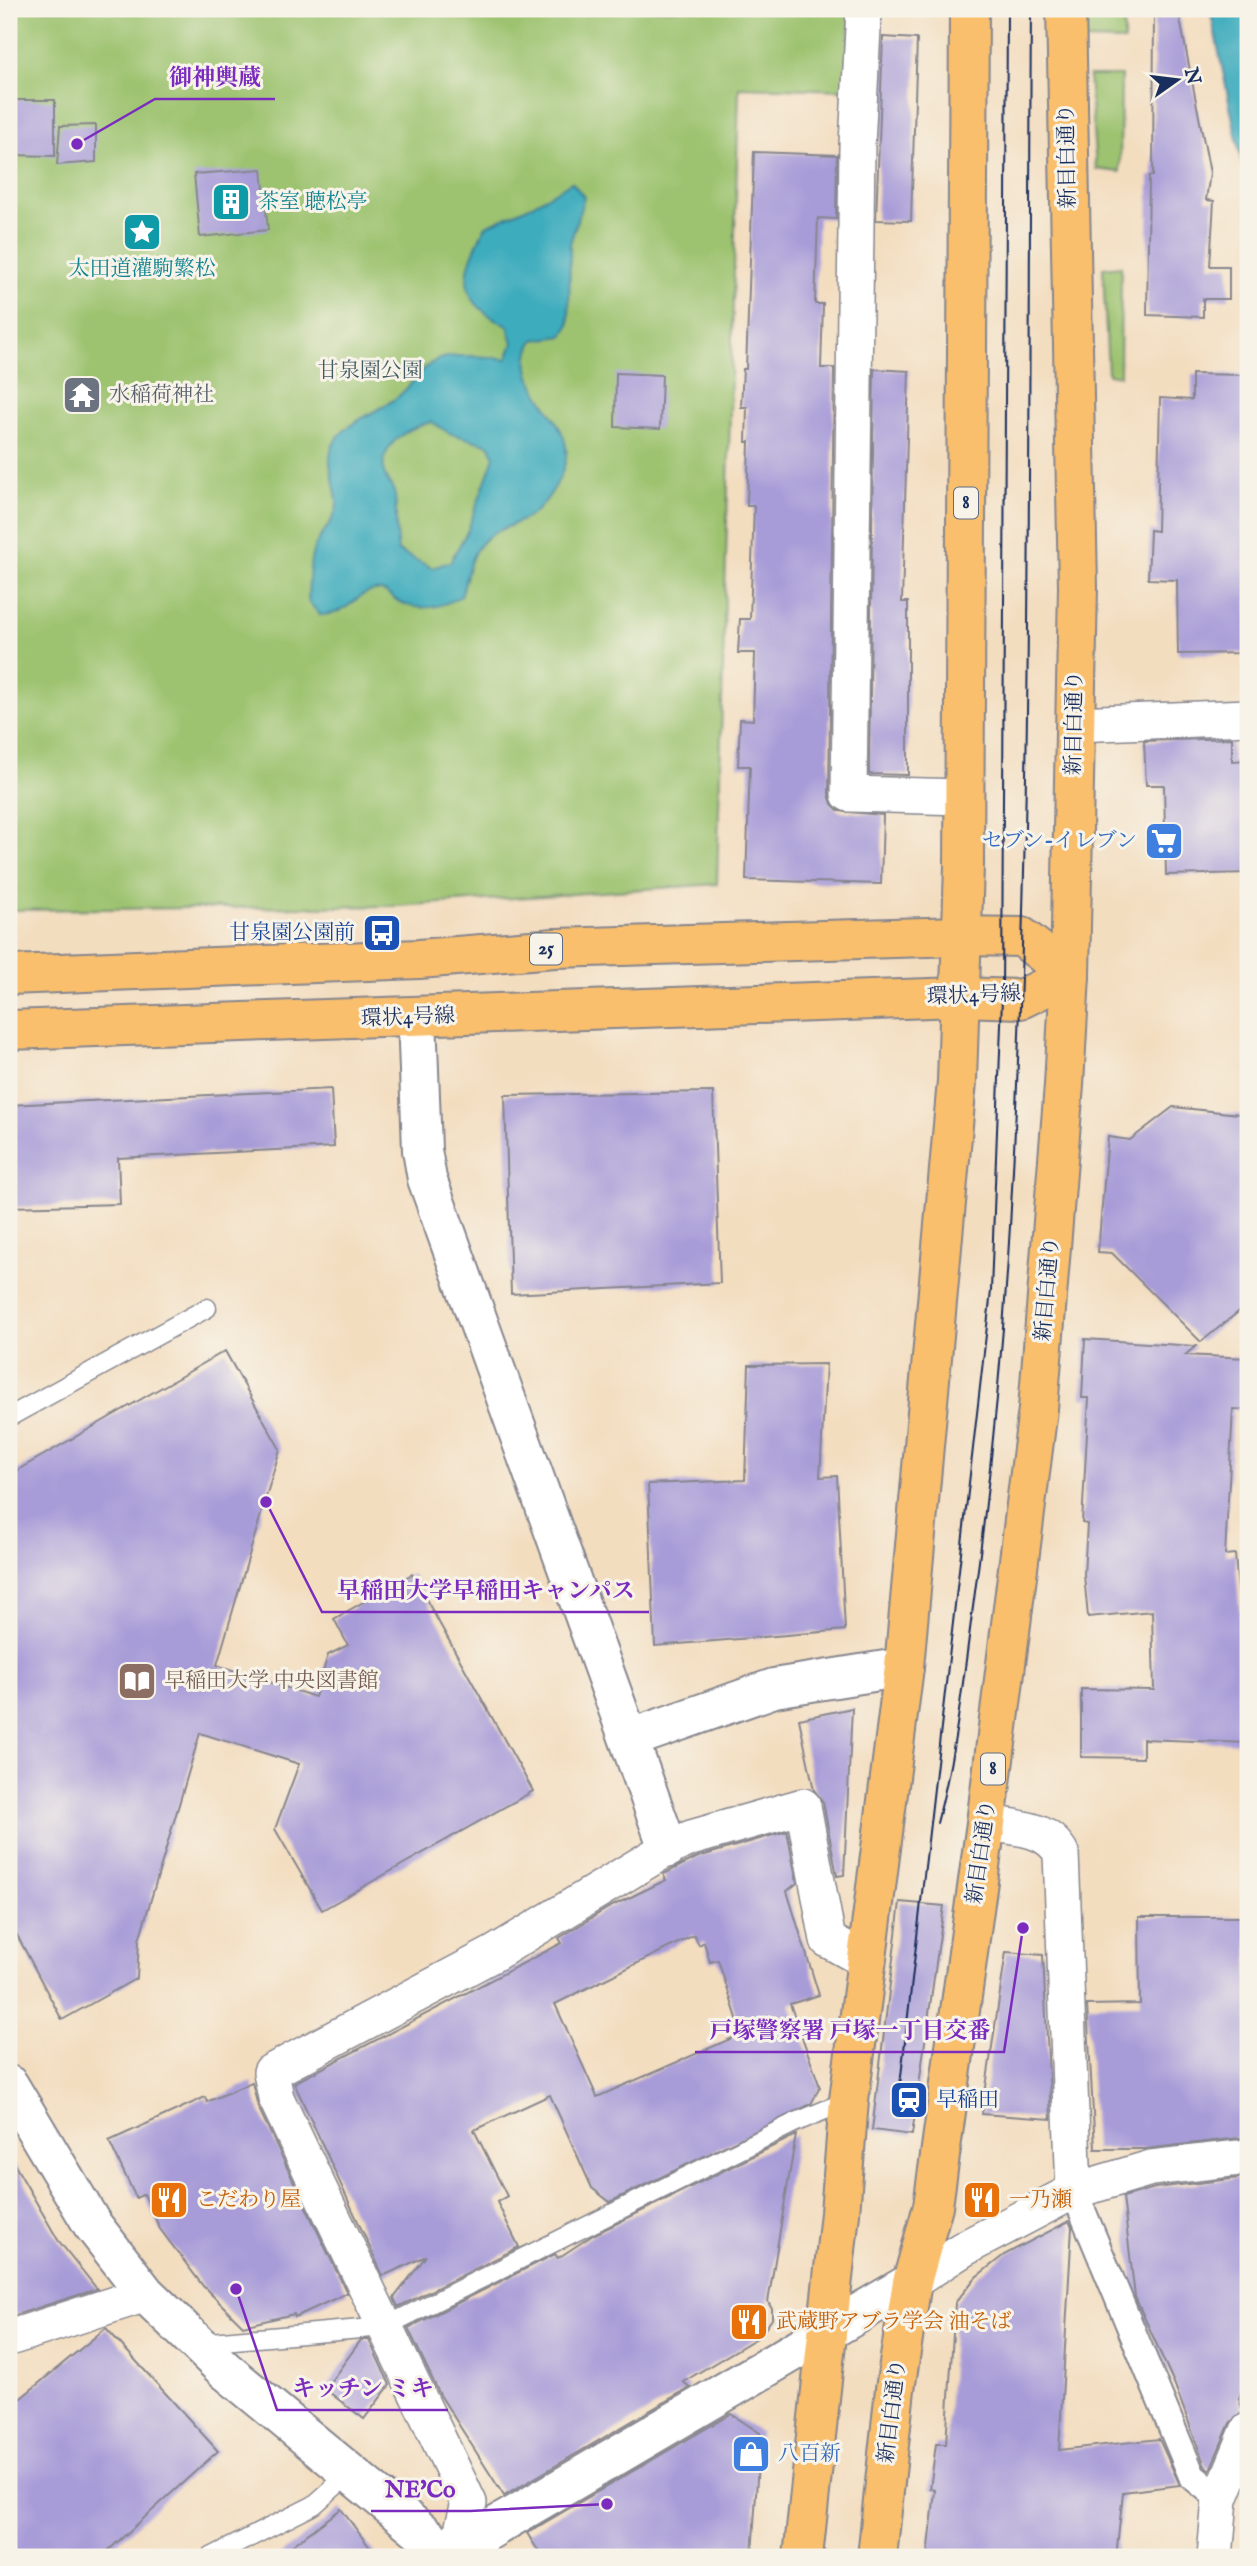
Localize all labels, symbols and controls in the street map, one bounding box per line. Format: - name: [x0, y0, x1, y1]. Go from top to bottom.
- north arrow: [1142, 46, 1212, 116]
- callout: 御神輿蔵: [155, 55, 275, 99]
- text: 御神輿蔵: [169, 64, 261, 93]
- text: N: [1178, 65, 1205, 88]
- street label: 新目白通り: [1054, 103, 1082, 209]
- building icon: 茶室 聴松亭: [210, 181, 252, 223]
- place label: 茶室 聴松亭: [258, 189, 368, 216]
- place icon: 太田道灌駒繁松: [121, 211, 163, 253]
- place label: 太田道灌駒繁松: [69, 256, 216, 283]
- park label: 甘泉園公園: [318, 358, 423, 385]
- temple icon: 水稲荷神社: [61, 374, 103, 416]
- place label: 水稲荷神社: [109, 382, 214, 409]
- road number: 8: [954, 488, 978, 518]
- street label: 新目白通り: [1061, 670, 1089, 776]
- supermarket icon: セブン-イレブン: [1143, 820, 1185, 862]
- place label: セブン-イレブン: [982, 828, 1137, 855]
- bus stop icon: 甘泉園公園前: [361, 912, 403, 954]
- place label: 甘泉園公園前: [229, 920, 355, 947]
- road number: 25: [530, 934, 562, 965]
- street label: 環状4号線: [926, 981, 1022, 1011]
- street label: 環状4号線: [360, 1003, 456, 1033]
- street label: 新目白通り: [1030, 1236, 1066, 1342]
- callout: 早稲田大学早稲田キャンパス: [322, 1568, 649, 1612]
- text: 早稲田大学早稲田キャンパス: [337, 1577, 635, 1606]
- library icon: 早稲田大学 中央図書館: [116, 1660, 158, 1702]
- place label: 早稲田大学 中央図書館: [164, 1668, 379, 1695]
- road number: 8: [981, 1754, 1005, 1784]
- street label: 新目白通り: [961, 1798, 1003, 1906]
- callout: 戸塚警察署 戸塚一丁目交番: [695, 2008, 1004, 2052]
- text: 戸塚警察署 戸塚一丁目交番: [709, 2017, 991, 2046]
- station icon: 早稲田: [888, 2079, 930, 2121]
- place label: 早稲田: [936, 2087, 999, 2114]
- restaurant icon: こだわり屋: [148, 2179, 190, 2221]
- restaurant icon: 一乃瀬: [961, 2179, 1003, 2221]
- place label: こだわり屋: [196, 2187, 301, 2214]
- place label: 一乃瀬: [1009, 2187, 1072, 2214]
- restaurant icon: 武蔵野アブラ学会 油そば: [728, 2301, 770, 2343]
- place label: 武蔵野アブラ学会 油そば: [776, 2309, 1012, 2336]
- street label: 新目白通り: [873, 2357, 913, 2465]
- callout: キッチン ミキ: [277, 2366, 448, 2410]
- text: キッチン ミキ: [292, 2375, 434, 2404]
- shop icon: 八百新: [730, 2433, 772, 2475]
- place label: 八百新: [778, 2441, 841, 2468]
- callout: NE'Co: [371, 2467, 470, 2511]
- text: NE'Co: [384, 2476, 456, 2505]

